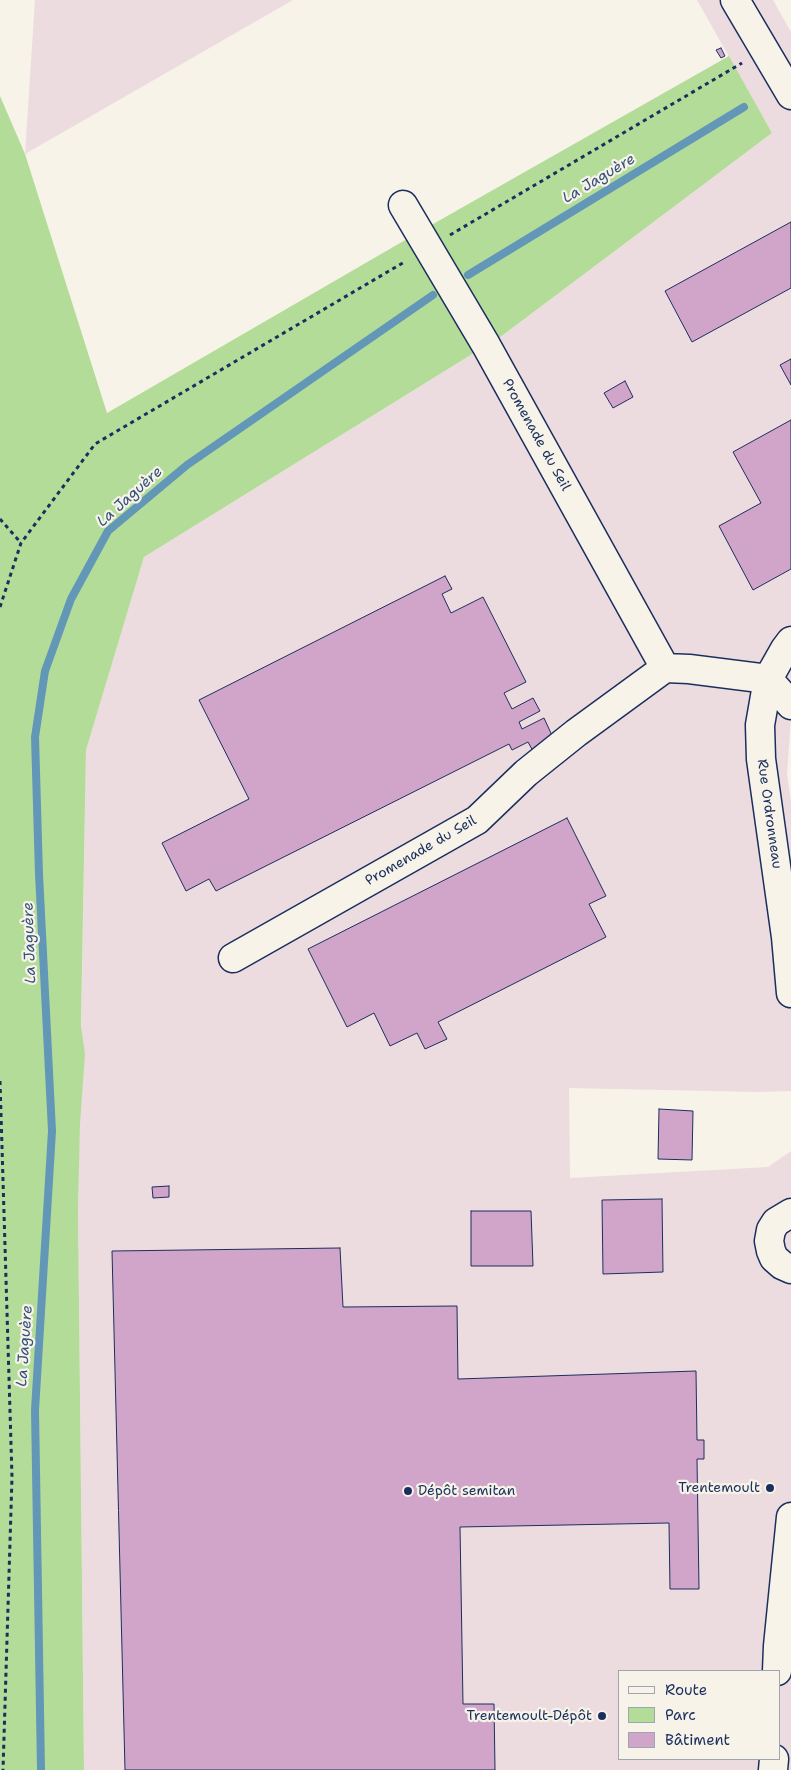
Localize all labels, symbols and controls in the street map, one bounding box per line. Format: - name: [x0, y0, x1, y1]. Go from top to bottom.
- water label: La Jaguère: [559, 150, 639, 208]
- street label: Promenade du Seil: [498, 376, 574, 494]
- water label: La Jaguère: [94, 463, 166, 531]
- street label: Rue Ordronneau: [753, 758, 785, 870]
- street label: Promenade du Seil: [362, 812, 480, 890]
- water label: La Jaguère: [20, 902, 40, 984]
- water label: La Jaguère: [13, 1305, 37, 1387]
- place label: Trentemoult: [678, 1480, 760, 1496]
- marker: Trentemoult: [764, 1482, 776, 1494]
- place label: Dépôt semitan: [418, 1483, 515, 1499]
- marker: Dépôt semitan: [402, 1485, 414, 1497]
- legend: [618, 1670, 781, 1760]
- text: Route: [665, 1680, 707, 1700]
- text: Parc: [665, 1705, 696, 1725]
- place label: Trentemoult-Dépôt: [466, 1708, 592, 1724]
- marker: Trentemoult-Dépôt: [596, 1710, 608, 1722]
- text: Bâtiment: [665, 1730, 730, 1750]

